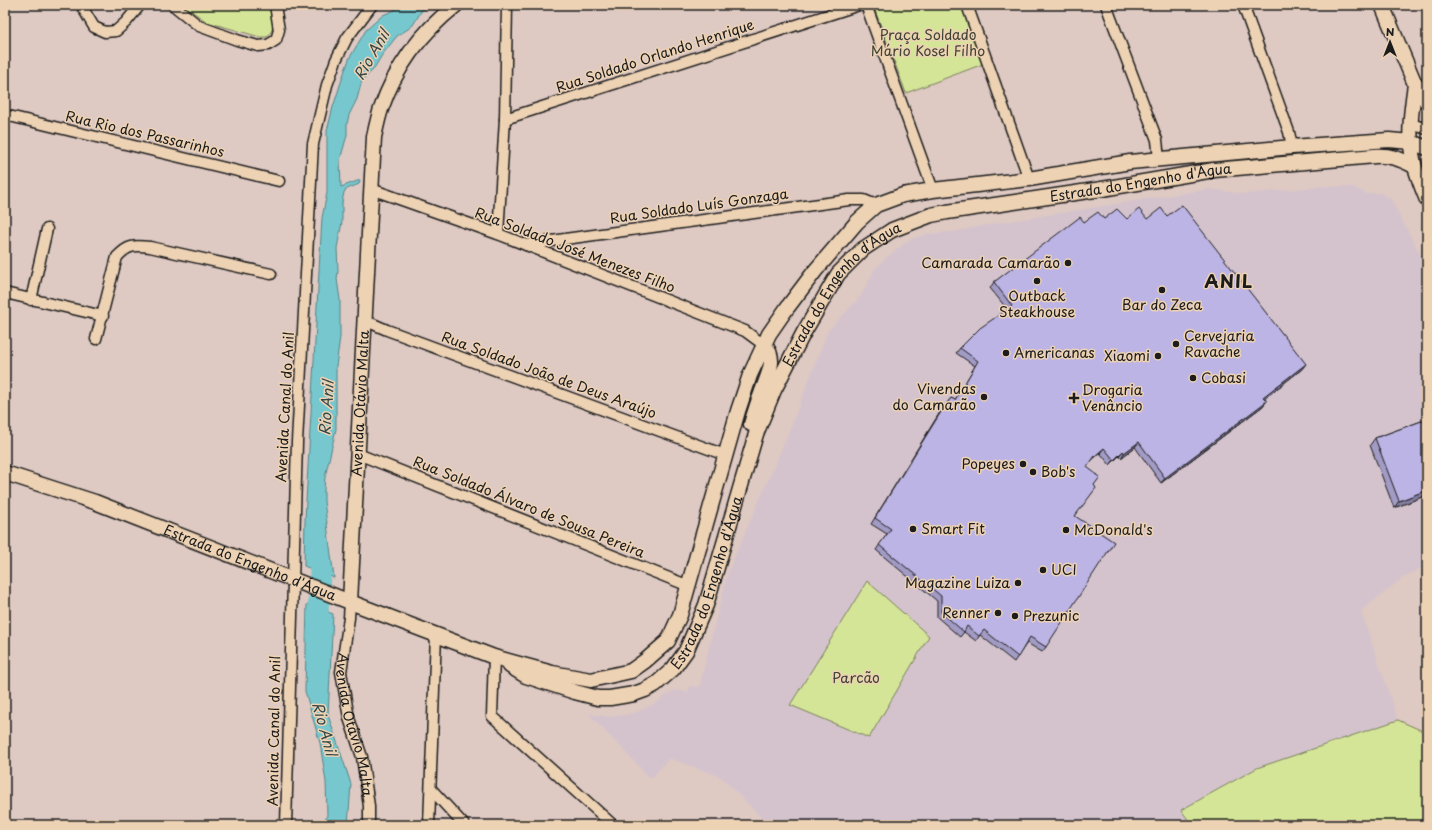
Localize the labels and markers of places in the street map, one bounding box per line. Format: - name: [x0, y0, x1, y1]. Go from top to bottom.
- place label: Camarada Camarão: [921, 252, 1060, 273]
- marker: Camarada Camarão: [1063, 258, 1073, 268]
- marker: Outback Steakhouse: [1032, 276, 1042, 286]
- place label: Outback Steakhouse: [999, 285, 1075, 322]
- marker: Bar do Zeca: [1157, 285, 1167, 295]
- place label: Bar do Zeca: [1122, 294, 1202, 315]
- place label: Cervejaria Ravache: [1184, 325, 1254, 362]
- marker: Cervejaria Ravache: [1171, 339, 1181, 349]
- place label: Americanas: [1014, 342, 1095, 363]
- place label: Xiaomi: [1104, 345, 1150, 366]
- marker: Americanas: [1001, 348, 1011, 358]
- marker: Xiaomi: [1153, 351, 1163, 361]
- place label: Cobasi: [1201, 367, 1246, 388]
- marker: Cobasi: [1188, 373, 1198, 383]
- place label: Vivendas do Camarão: [892, 378, 976, 415]
- place label: Drogaria Venâncio: [1082, 379, 1143, 416]
- marker: Vivendas do Camarão: [979, 392, 989, 402]
- marker: Drogaria Venâncio: [1069, 393, 1079, 403]
- place label: Popeyes: [962, 453, 1015, 474]
- marker: Popeyes: [1018, 459, 1028, 469]
- place label: Bob's: [1041, 461, 1075, 482]
- marker: Bob's: [1028, 467, 1038, 477]
- place label: Smart Fit: [921, 518, 985, 539]
- place label: McDonald's: [1074, 519, 1153, 540]
- marker: Smart Fit: [908, 524, 918, 534]
- marker: McDonald's: [1061, 525, 1071, 535]
- place label: UCI: [1051, 559, 1077, 580]
- marker: UCI: [1038, 565, 1048, 575]
- place label: Magazine Luiza: [905, 572, 1010, 593]
- marker: Magazine Luiza: [1013, 578, 1023, 588]
- place label: Renner: [942, 602, 990, 623]
- place label: Prezunic: [1023, 605, 1079, 626]
- marker: Renner: [993, 608, 1003, 618]
- marker: Prezunic: [1010, 611, 1020, 621]

